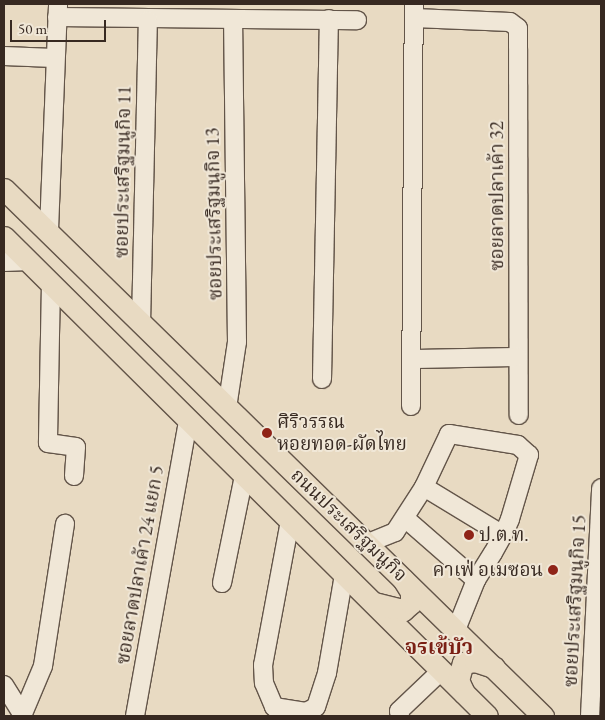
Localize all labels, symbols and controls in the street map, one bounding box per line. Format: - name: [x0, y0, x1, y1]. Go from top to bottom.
- scale bar: [12, 10, 109, 42]
- text: 50 m: [18, 19, 47, 38]
- street label: ซอยประเสริฐมนูกิจ 11: [110, 86, 136, 258]
- street label: ซอยลาดปลาเค้า 32: [486, 121, 508, 271]
- street label: ซอยประเสริฐมนูกิจ 13: [201, 128, 227, 300]
- place label: ศิริวรรณ หอยทอด-ผัดไทย: [277, 411, 407, 455]
- marker: ศิริวรรณ หอยทอด-ผัดไทย: [261, 427, 273, 439]
- street label: ซอยลาดปลาเค้า 24 แยก 5: [111, 464, 169, 666]
- street label: ถนนประเสริฐมนูกิจ: [286, 464, 412, 586]
- street label: ซอยประเสริฐมนูกิจ 15: [559, 514, 591, 688]
- place label: ป.ต.ท.: [479, 524, 529, 546]
- marker: ป.ต.ท.: [463, 529, 475, 541]
- place label: คาเฟ่ อเมซอน: [433, 559, 543, 581]
- marker: คาเฟ่ อเมซอน: [547, 564, 559, 576]
- district label: จรเข้บัว: [405, 634, 473, 660]

